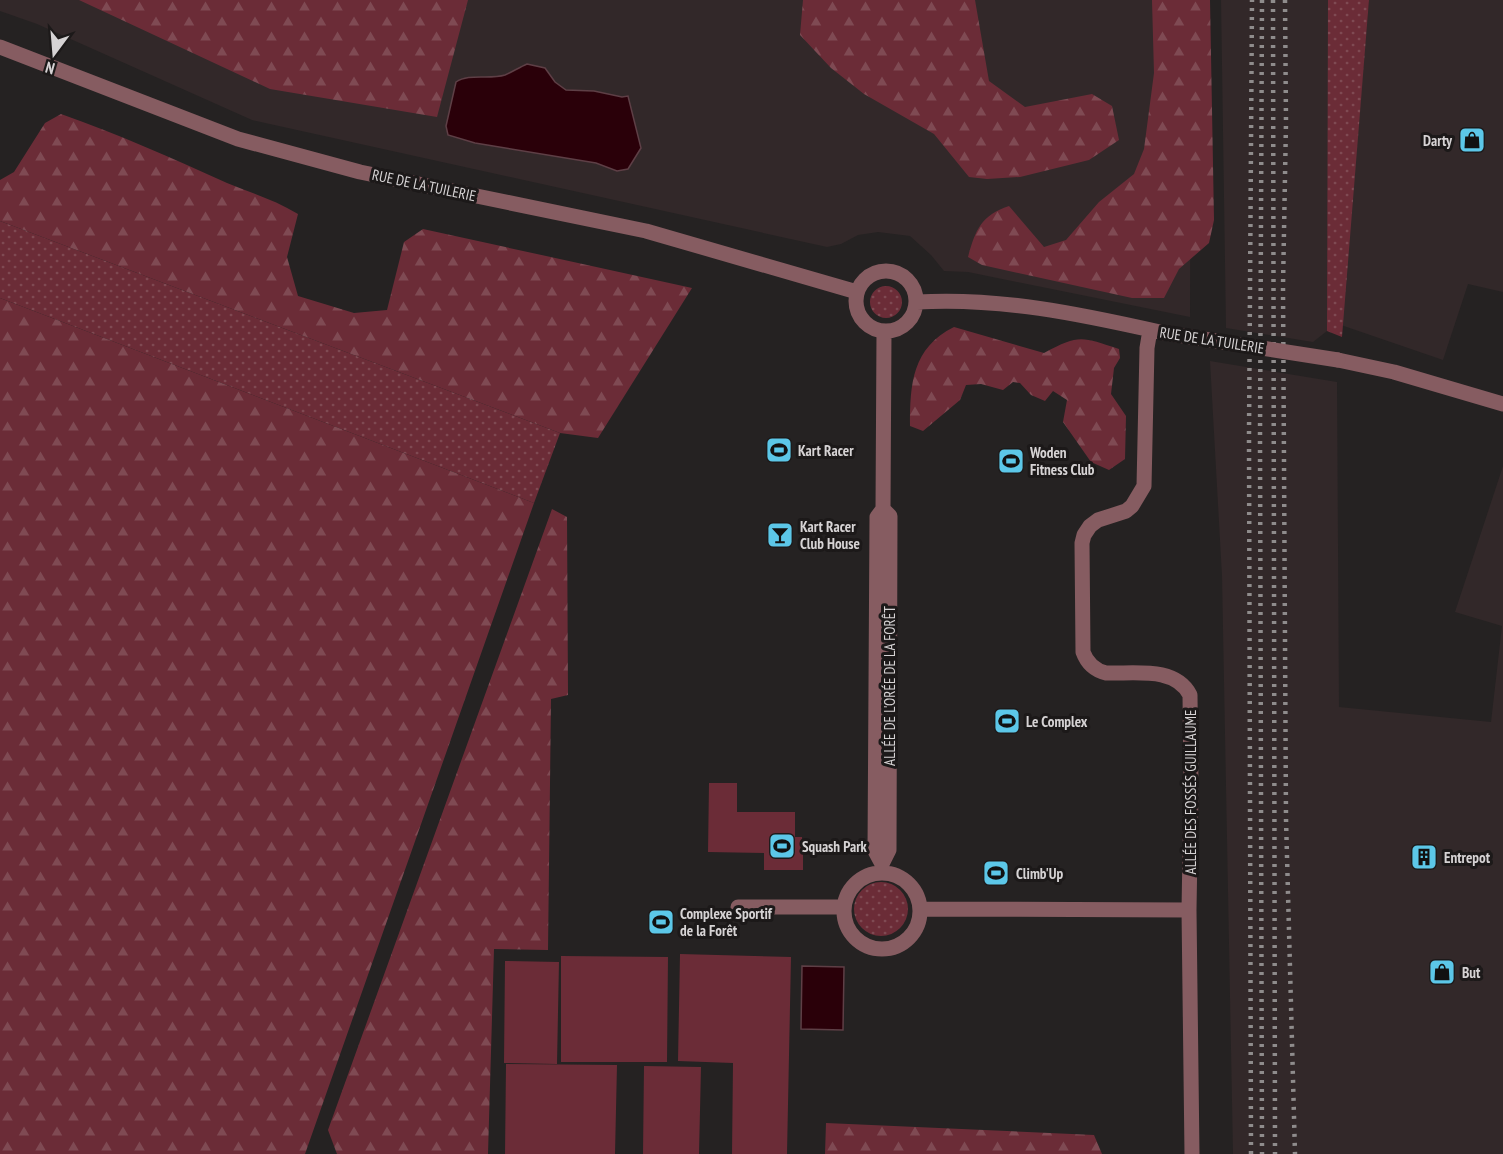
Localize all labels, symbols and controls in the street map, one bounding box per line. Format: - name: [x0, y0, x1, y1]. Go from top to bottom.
- north arrow: [24, 24, 84, 84]
- text: N: [43, 58, 57, 79]
- shop icon: Darty: [1457, 125, 1487, 155]
- place label: Darty: [1423, 131, 1453, 150]
- street label: RUE DE LA TUILERIE: [370, 165, 478, 205]
- street label: RUE DE LA TUILERIE: [1158, 322, 1266, 358]
- sports icon: Kart Racer: [764, 435, 794, 465]
- place label: Kart Racer: [798, 441, 854, 460]
- place label: Woden Fitness Club: [1029, 443, 1095, 479]
- sports icon: Woden Fitness Club: [996, 446, 1026, 476]
- place label: Kart Racer Club House: [800, 517, 860, 553]
- bar icon: Kart Racer Club House: [765, 520, 795, 550]
- street label: ALLÉE DE L'ORÉE DE LA FORÊT: [880, 606, 899, 766]
- sports icon: Le Complex: [992, 706, 1022, 736]
- street label: ALLÉE DES FOSSÉS GUILLAUME: [1181, 710, 1200, 874]
- place label: Le Complex: [1026, 712, 1088, 731]
- sports icon: Squash Park: [767, 831, 797, 861]
- place label: Squash Park: [802, 837, 868, 856]
- building icon: Entrepot: [1409, 842, 1439, 872]
- place label: Entrepot: [1444, 848, 1491, 867]
- sports icon: Climb'Up: [981, 858, 1011, 888]
- place label: Climb'Up: [1016, 864, 1063, 883]
- place label: Complexe Sportif de la Forêt: [680, 904, 773, 940]
- sports icon: Complexe Sportif de la Forêt: [646, 907, 676, 937]
- shop icon: But: [1427, 957, 1457, 987]
- place label: But: [1462, 963, 1481, 982]

